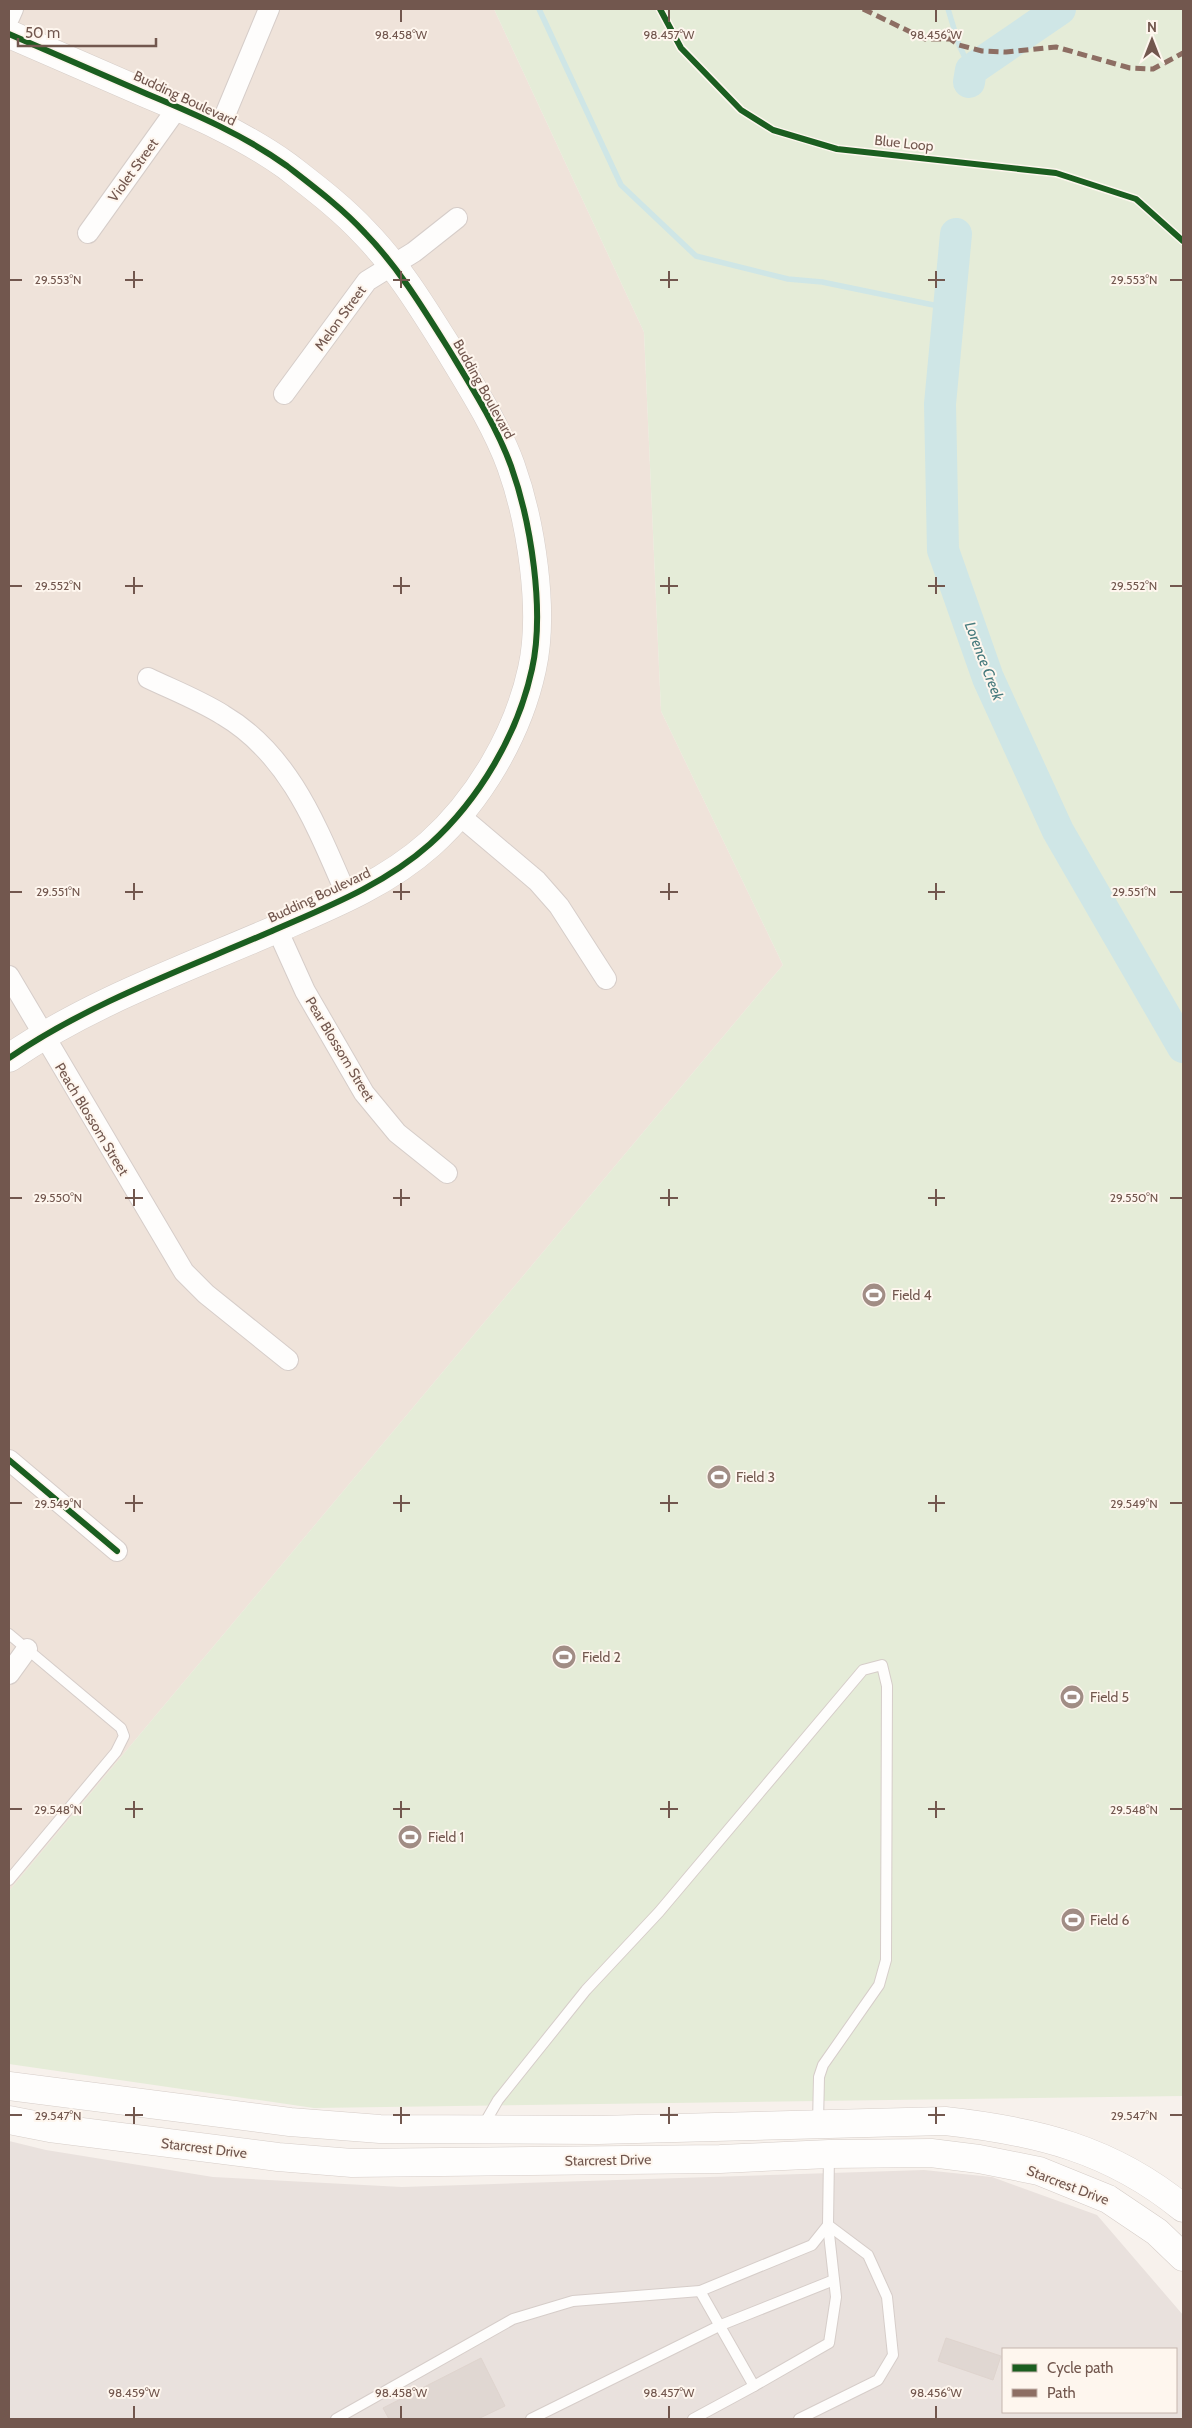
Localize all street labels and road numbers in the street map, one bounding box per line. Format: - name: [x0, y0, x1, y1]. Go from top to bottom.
- street label: Budding Boulevard: [131, 66, 239, 130]
- street label: Blue Loop: [874, 131, 935, 155]
- street label: Violet Street: [104, 135, 162, 205]
- street label: Melon Street: [310, 282, 370, 354]
- street label: Budding Boulevard: [449, 336, 519, 442]
- street label: Budding Boulevard: [265, 863, 373, 927]
- street label: Pear Blossom Street: [302, 993, 379, 1105]
- street label: Peach Blossom Street: [51, 1059, 133, 1179]
- street label: Starcrest Drive: [160, 2134, 248, 2162]
- street label: Starcrest Drive: [565, 2150, 651, 2170]
- street label: Starcrest Drive: [1024, 2161, 1112, 2209]

